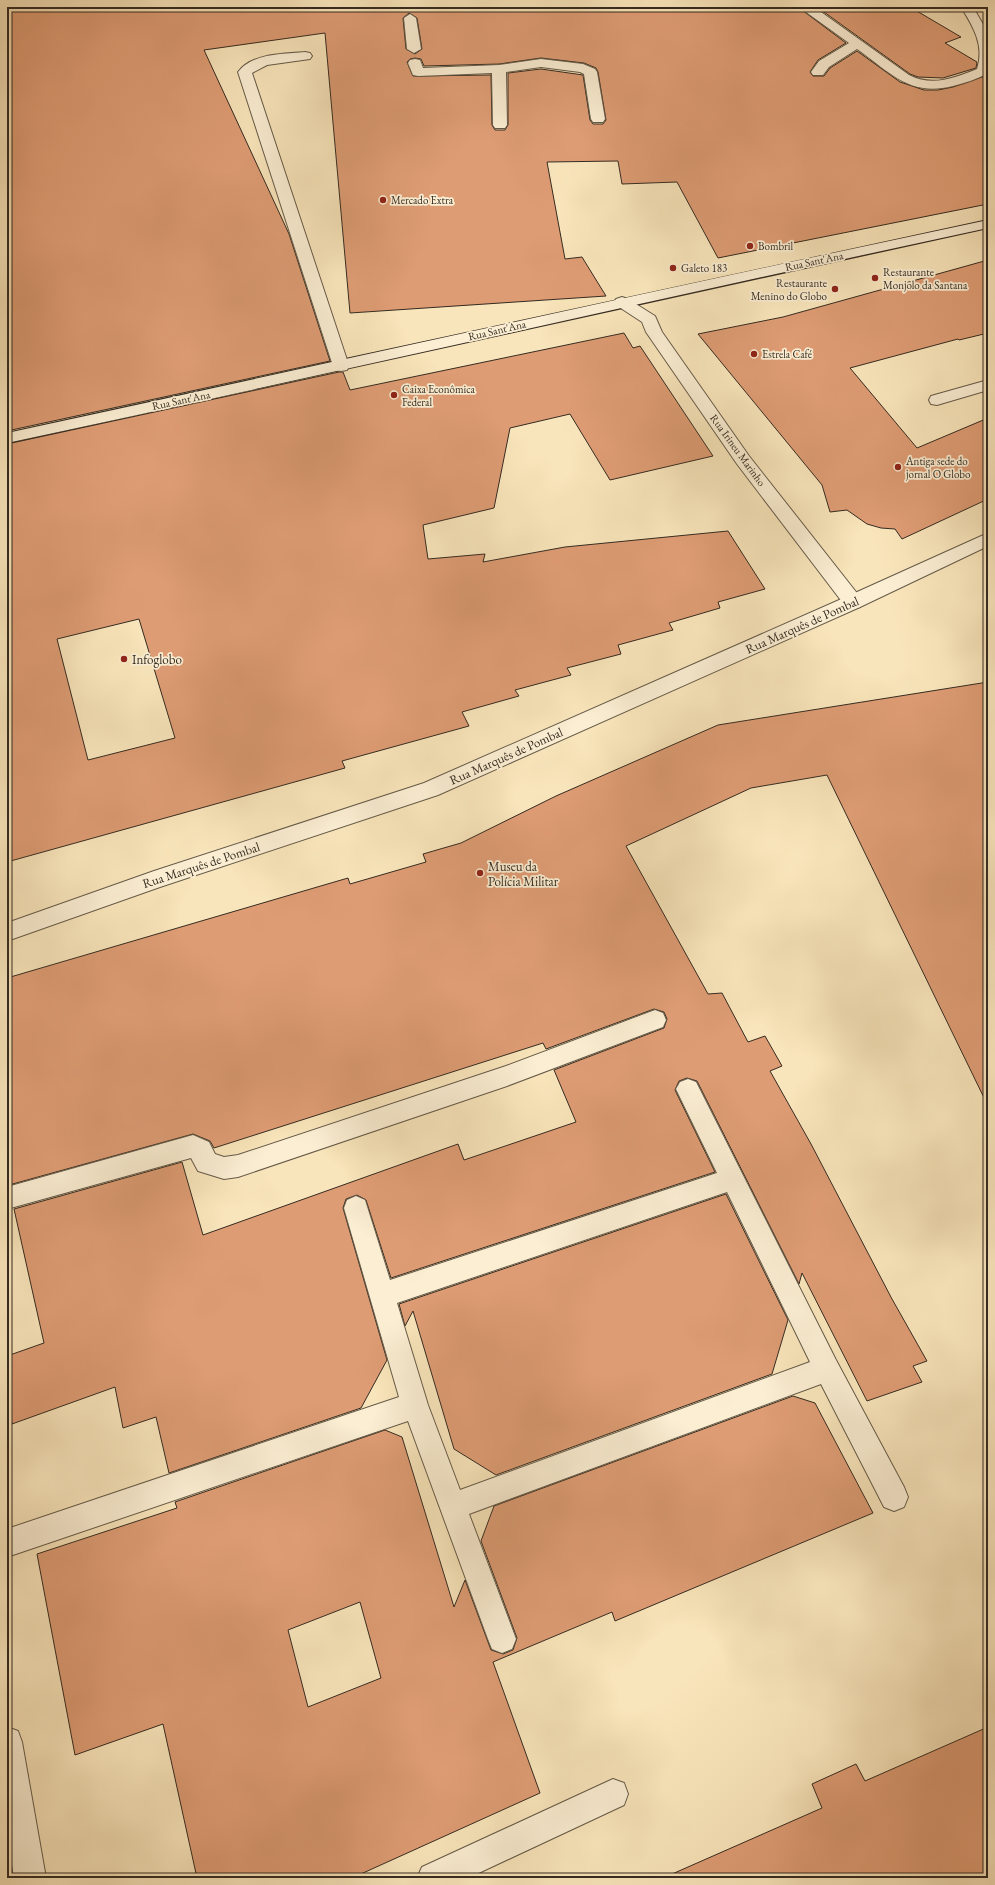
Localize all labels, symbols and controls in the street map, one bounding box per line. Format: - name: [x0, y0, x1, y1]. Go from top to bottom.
- place label: Mercado Extra: [391, 193, 454, 207]
- marker: Mercado Extra: [378, 195, 388, 205]
- place label: Bombril: [758, 239, 793, 253]
- marker: Bombril: [745, 241, 755, 251]
- street label: Rua Sant'Ana: [784, 248, 845, 274]
- place label: Galeto 183: [681, 261, 727, 275]
- marker: Galeto 183: [668, 263, 678, 273]
- place label: Restaurante Monjolo da Santana: [883, 265, 968, 292]
- marker: Restaurante Monjolo da Santana: [870, 273, 880, 283]
- place label: Restaurante Menino do Globo: [751, 276, 828, 303]
- marker: Restaurante Menino do Globo: [830, 284, 840, 294]
- street label: Rua Sant'Ana: [467, 316, 528, 343]
- place label: Estrela Café: [762, 347, 813, 361]
- marker: Estrela Café: [749, 349, 759, 359]
- place label: Caixa Econômica Federal: [402, 382, 475, 409]
- street label: Rua Sant'Ana: [151, 387, 212, 413]
- marker: Caixa Econômica Federal: [389, 390, 399, 400]
- street label: Rua Irineu Marinho: [707, 411, 769, 489]
- place label: Antiga sede do jornal O Globo: [905, 454, 971, 481]
- marker: Antiga sede do jornal O Globo: [893, 462, 903, 472]
- street label: Rua Marquês de Pombal: [743, 592, 861, 658]
- place label: Infoglobo: [132, 651, 182, 668]
- marker: Infoglobo: [119, 654, 129, 664]
- street label: Rua Marquês de Pombal: [447, 723, 565, 789]
- street label: Rua Marquês de Pombal: [140, 838, 262, 892]
- place label: Museu da Polícia Militar: [488, 858, 559, 890]
- marker: Museu da Polícia Militar: [475, 868, 485, 878]

